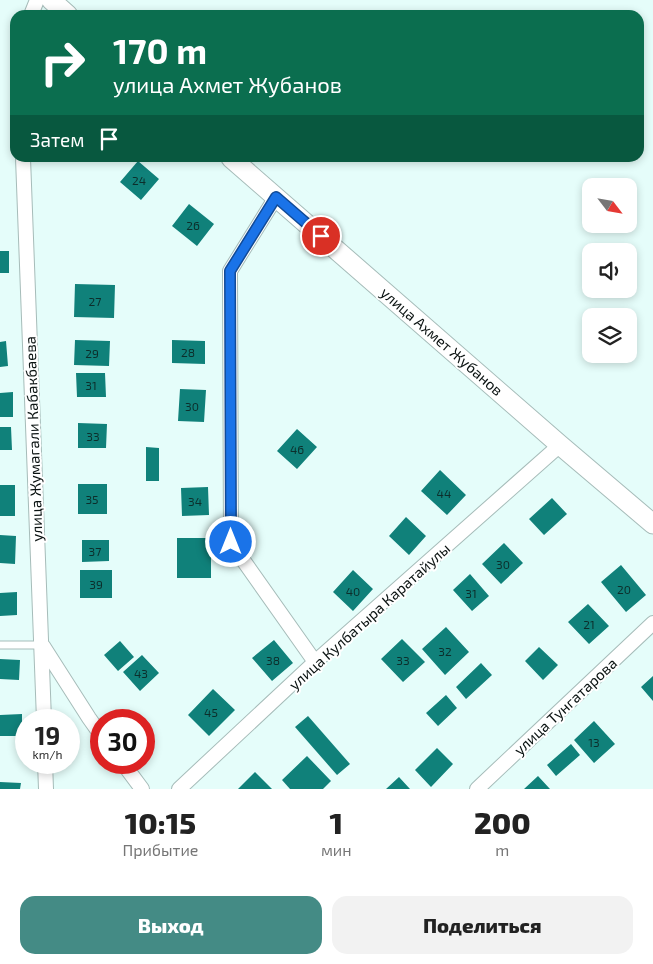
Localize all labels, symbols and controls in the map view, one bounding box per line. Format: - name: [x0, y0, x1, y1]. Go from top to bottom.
- text: 170 m: [113, 29, 207, 71]
- icon: right: [30, 30, 95, 95]
- text: улица Ахмет Жубанов: [113, 71, 342, 97]
- icon: arrive: [95, 125, 123, 153]
- text: Затем: [30, 128, 85, 151]
- house number: 24: [132, 173, 146, 187]
- north arrow: [582, 178, 638, 232]
- map controls: [582, 178, 637, 363]
- pin: [300, 215, 342, 257]
- house number: 26: [186, 218, 200, 232]
- icon: arrive: [307, 222, 335, 250]
- button: sound: [582, 243, 637, 298]
- street label: улица Ахмет Жубанов: [377, 283, 507, 400]
- house number: 27: [89, 294, 101, 308]
- button: layers: [582, 308, 637, 363]
- street label: улица Жумагали Кабакбаева: [20, 336, 47, 542]
- house number: 28: [181, 345, 195, 359]
- house number: 29: [85, 346, 99, 360]
- house number: 31: [85, 378, 97, 392]
- house number: 30: [185, 399, 199, 413]
- house number: 33: [86, 429, 100, 443]
- house number: 46: [290, 442, 304, 456]
- house number: 44: [437, 486, 451, 500]
- house number: 35: [85, 492, 99, 506]
- house number: 34: [188, 494, 202, 508]
- position arrow: [204, 515, 256, 567]
- street label: улица Кулбатыра Каратайулы: [285, 539, 454, 694]
- house number: 37: [89, 544, 101, 558]
- house number: 30: [496, 557, 510, 571]
- house number: 39: [89, 577, 103, 591]
- house number: 20: [617, 582, 631, 596]
- house number: 40: [346, 584, 360, 598]
- house number: 31: [465, 586, 477, 600]
- house number: 21: [583, 617, 595, 631]
- house number: 32: [438, 644, 452, 658]
- house number: 38: [266, 653, 280, 667]
- house number: 33: [396, 653, 410, 667]
- street label: улица Тунгатарова: [510, 654, 621, 759]
- house number: 43: [134, 666, 148, 680]
- house number: 45: [204, 705, 218, 719]
- speed limit sign: 30: [90, 709, 155, 774]
- text: 19: [35, 720, 60, 750]
- house number: 13: [588, 735, 600, 749]
- text: km/h: [33, 747, 62, 761]
- text: 10:15: [125, 804, 196, 840]
- text: 1: [329, 804, 343, 840]
- text: 200: [474, 804, 531, 840]
- text: Прибытие: [122, 840, 198, 859]
- text: мин: [321, 840, 352, 859]
- text: m: [495, 840, 509, 859]
- button: Выход: [20, 896, 322, 954]
- button: Поделиться: [332, 896, 633, 954]

